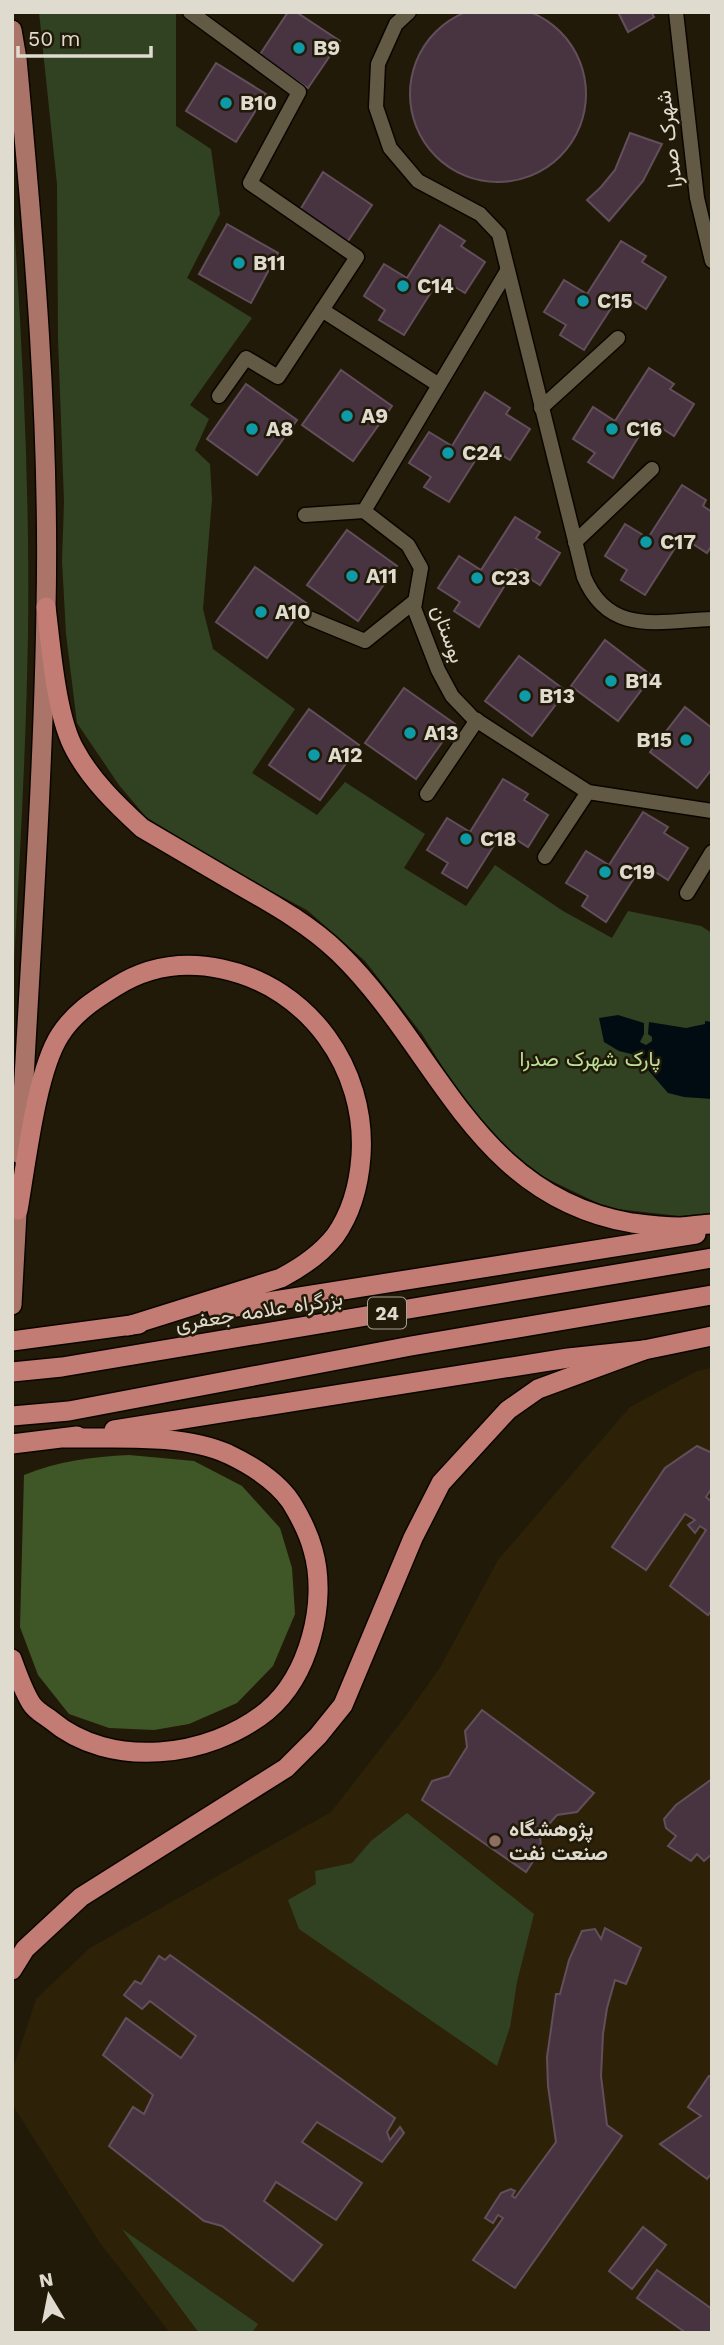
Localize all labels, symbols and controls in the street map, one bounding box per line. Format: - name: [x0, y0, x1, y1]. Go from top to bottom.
- scale bar: [18, 14, 150, 58]
- text: 50 m: [28, 26, 80, 51]
- place label: B9: [313, 35, 340, 60]
- marker: B9: [291, 40, 307, 56]
- street label: شهرک صدرا: [650, 89, 688, 189]
- place label: B10: [240, 90, 277, 115]
- marker: B10: [218, 95, 234, 111]
- place label: B11: [253, 250, 285, 275]
- marker: B11: [231, 255, 247, 271]
- place label: C14: [417, 273, 454, 298]
- marker: C14: [395, 278, 411, 294]
- place label: C15: [597, 288, 633, 313]
- marker: C15: [575, 293, 591, 309]
- place label: A9: [361, 403, 388, 428]
- marker: A9: [339, 408, 355, 424]
- place label: A8: [266, 416, 293, 441]
- place label: C16: [626, 416, 662, 441]
- marker: A8: [244, 421, 260, 437]
- marker: C16: [604, 421, 620, 437]
- place label: C24: [462, 440, 502, 465]
- marker: C24: [440, 445, 456, 461]
- place label: C17: [660, 529, 696, 554]
- marker: C17: [638, 534, 654, 550]
- place label: A11: [366, 563, 397, 588]
- place label: C23: [491, 565, 530, 590]
- marker: A11: [344, 568, 360, 584]
- marker: C23: [469, 570, 485, 586]
- place label: A10: [275, 599, 311, 624]
- street label: بوستان: [426, 601, 470, 667]
- marker: A10: [253, 604, 269, 620]
- place label: B14: [625, 668, 662, 693]
- marker: B14: [603, 673, 619, 689]
- place label: B13: [539, 683, 575, 708]
- marker: B13: [517, 688, 533, 704]
- place label: A13: [424, 720, 459, 745]
- marker: A13: [402, 725, 418, 741]
- place label: B15: [636, 727, 672, 752]
- marker: B15: [678, 732, 694, 748]
- place label: A12: [328, 742, 363, 767]
- marker: A12: [306, 747, 322, 763]
- place label: C18: [480, 826, 517, 851]
- marker: C18: [458, 831, 474, 847]
- place label: C19: [619, 859, 655, 884]
- marker: C19: [597, 864, 613, 880]
- park label: پارک شهرک صدرا: [520, 1046, 660, 1073]
- street label: بزرگراه علامه جعفری: [173, 1285, 345, 1337]
- road number: 24: [368, 1298, 406, 1329]
- place label: پژوهشگاه صنعت نفت: [509, 1816, 608, 1865]
- marker: پژوهشگاه صنعت نفت: [487, 1833, 503, 1849]
- north arrow: [14, 2261, 84, 2331]
- text: N: [37, 2267, 55, 2292]

